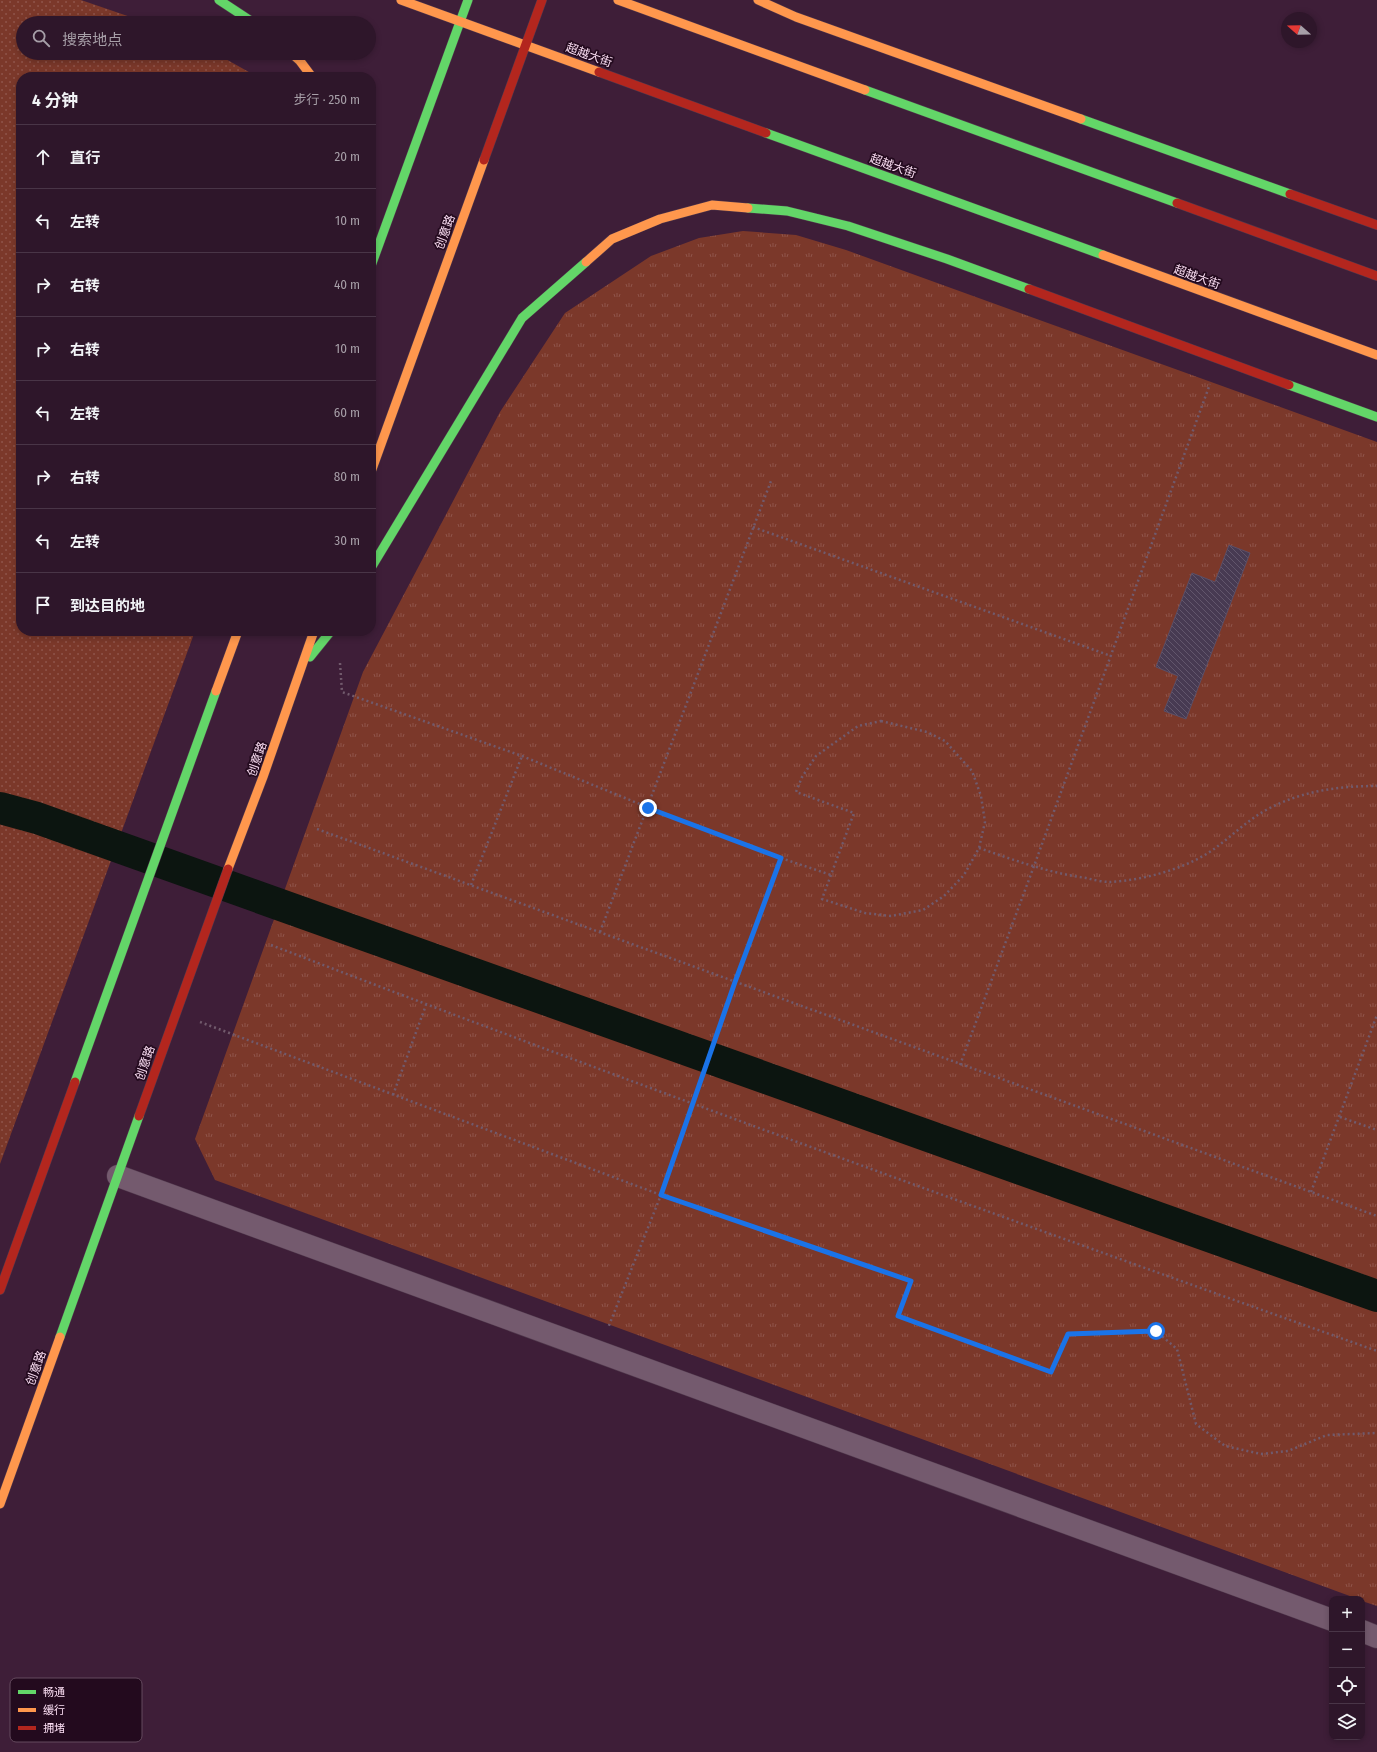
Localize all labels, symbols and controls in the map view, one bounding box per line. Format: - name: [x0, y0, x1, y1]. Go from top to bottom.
- north arrow: [1281, 12, 1317, 48]
- search box: [16, 16, 376, 60]
- icon: search: [30, 27, 52, 49]
- text: 搜索地点: [62, 31, 122, 49]
- street label: 超越大街: [564, 40, 614, 70]
- text: 4 分钟: [32, 90, 78, 111]
- text: 步行 · 250 m: [294, 92, 360, 107]
- icon: ahead: [32, 146, 54, 168]
- text: 直行: [70, 149, 100, 167]
- text: 20 m: [334, 149, 360, 164]
- street label: 超越大街: [868, 151, 918, 181]
- icon: left: [32, 210, 54, 232]
- text: 左转: [70, 213, 100, 231]
- text: 10 m: [335, 213, 360, 228]
- street label: 创意路: [432, 213, 458, 251]
- street label: 超越大街: [1172, 262, 1222, 292]
- icon: right: [32, 274, 54, 296]
- text: 右转: [70, 277, 100, 295]
- text: 40 m: [334, 277, 360, 292]
- icon: right: [32, 338, 54, 360]
- text: 右转: [70, 341, 100, 359]
- text: 10 m: [335, 341, 360, 356]
- icon: left: [32, 402, 54, 424]
- text: 左转: [70, 405, 100, 423]
- text: 60 m: [334, 405, 360, 420]
- icon: right: [32, 466, 54, 488]
- text: 右转: [70, 469, 100, 487]
- text: 80 m: [334, 469, 360, 484]
- icon: left: [32, 530, 54, 552]
- text: 左转: [70, 533, 100, 551]
- text: 30 m: [334, 533, 360, 548]
- icon: arrive: [32, 594, 54, 616]
- text: 到达目的地: [70, 597, 145, 615]
- street label: 创意路: [245, 740, 269, 778]
- route end: [639, 799, 657, 817]
- street label: 创意路: [133, 1044, 157, 1082]
- route start: [1147, 1322, 1165, 1340]
- street label: 创意路: [23, 1349, 49, 1387]
- map controls: [1329, 1596, 1365, 1740]
- button: +: [1329, 1596, 1365, 1632]
- button: −: [1329, 1632, 1365, 1668]
- button: locate: [1329, 1668, 1365, 1704]
- legend: [10, 1678, 142, 1742]
- text: 畅通: [43, 1686, 65, 1699]
- text: 缓行: [43, 1704, 65, 1717]
- button: layers: [1329, 1704, 1365, 1740]
- text: 拥堵: [43, 1722, 65, 1735]

